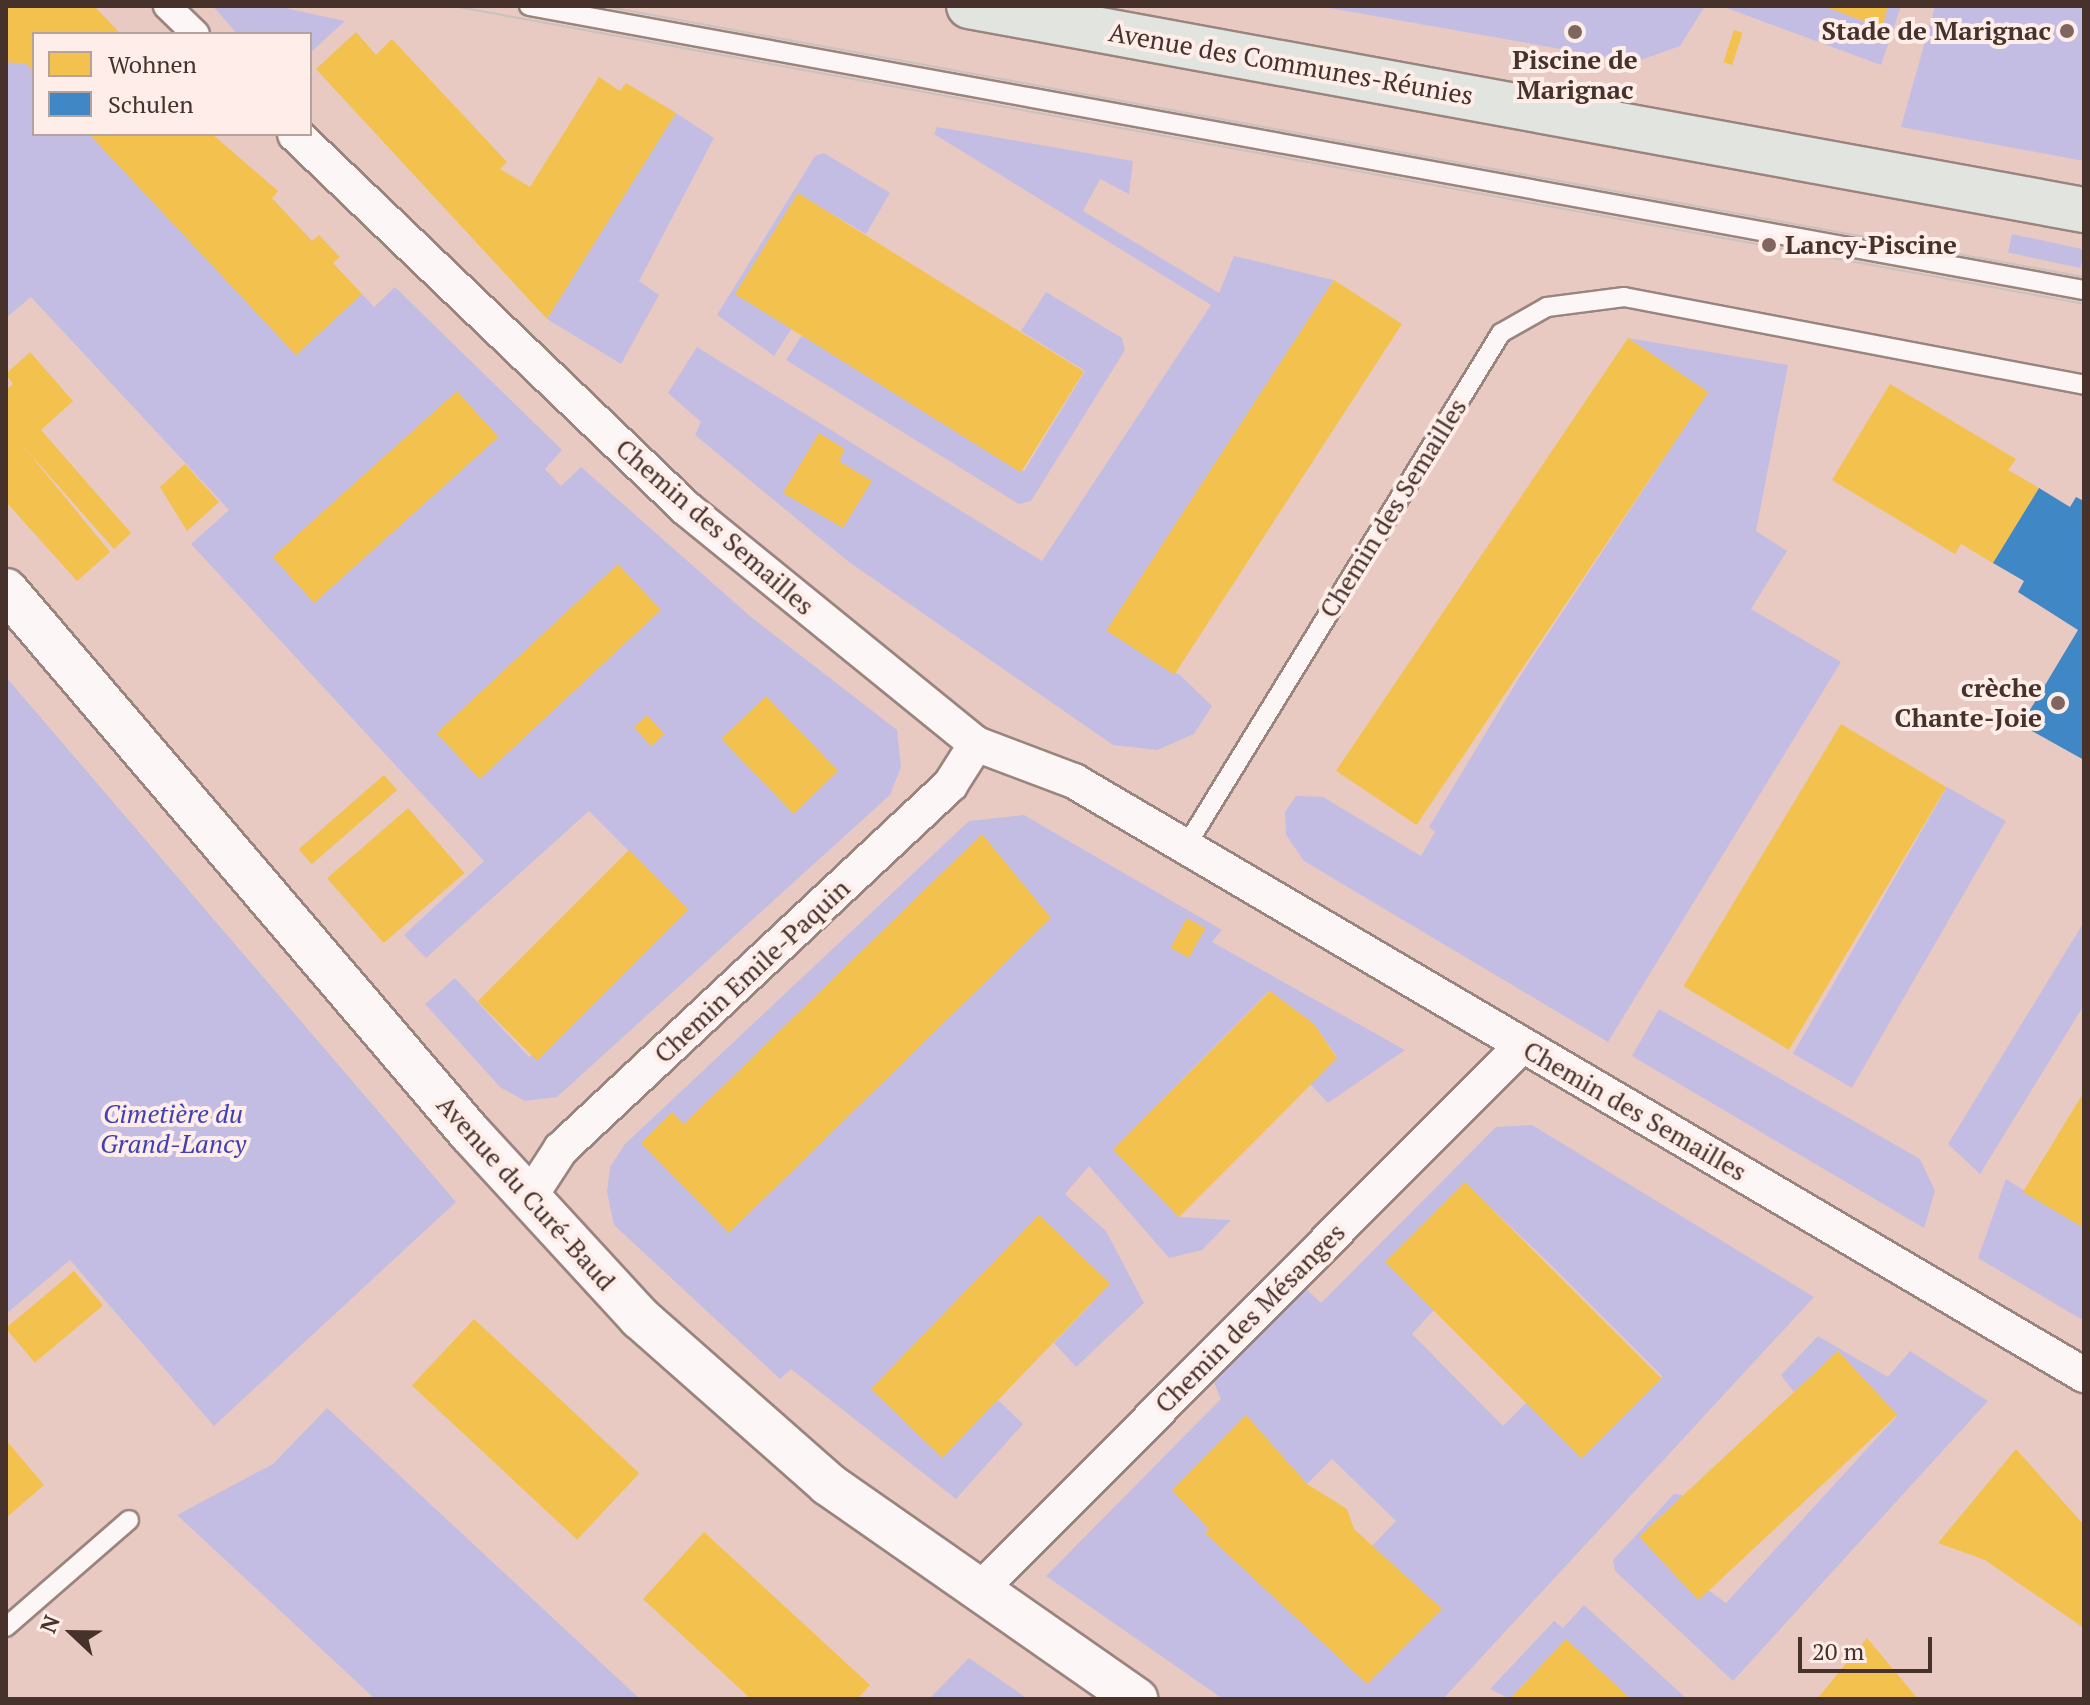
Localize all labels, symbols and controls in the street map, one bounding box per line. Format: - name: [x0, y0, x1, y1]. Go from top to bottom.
- place label: Stade de Marignac: [1822, 15, 2051, 47]
- street label: Avenue des Communes-Réunies: [1106, 17, 1476, 111]
- marker: Stade de Marignac: [2058, 22, 2076, 40]
- marker: Piscine de Marignac: [1566, 23, 1584, 41]
- legend: [32, 32, 312, 136]
- place label: Piscine de Marignac: [1512, 44, 1638, 106]
- text: Wohnen: [108, 48, 197, 80]
- text: Schulen: [108, 88, 193, 120]
- place label: Lancy-Piscine: [1785, 229, 1957, 261]
- marker: Lancy-Piscine: [1760, 236, 1778, 254]
- street label: Chemin des Semailles: [1313, 393, 1473, 623]
- street label: Chemin des Semailles: [609, 432, 821, 622]
- place label: crèche Chante-Joie: [1895, 672, 2042, 734]
- marker: crèche Chante-Joie: [2049, 694, 2067, 712]
- street label: Chemin Emile-Paquin: [648, 872, 856, 1070]
- street label: Chemin des Semailles: [1518, 1034, 1752, 1188]
- street label: Avenue du Curé-Baud: [430, 1089, 622, 1297]
- park label: Cimetière du Grand-Lancy: [100, 1098, 246, 1160]
- street label: Chemin des Mésanges: [1149, 1217, 1351, 1419]
- north arrow: [32, 1593, 112, 1673]
- text: N: [33, 1611, 66, 1637]
- scale bar: [1802, 1621, 1936, 1671]
- text: 20 m: [1812, 1635, 1864, 1667]

